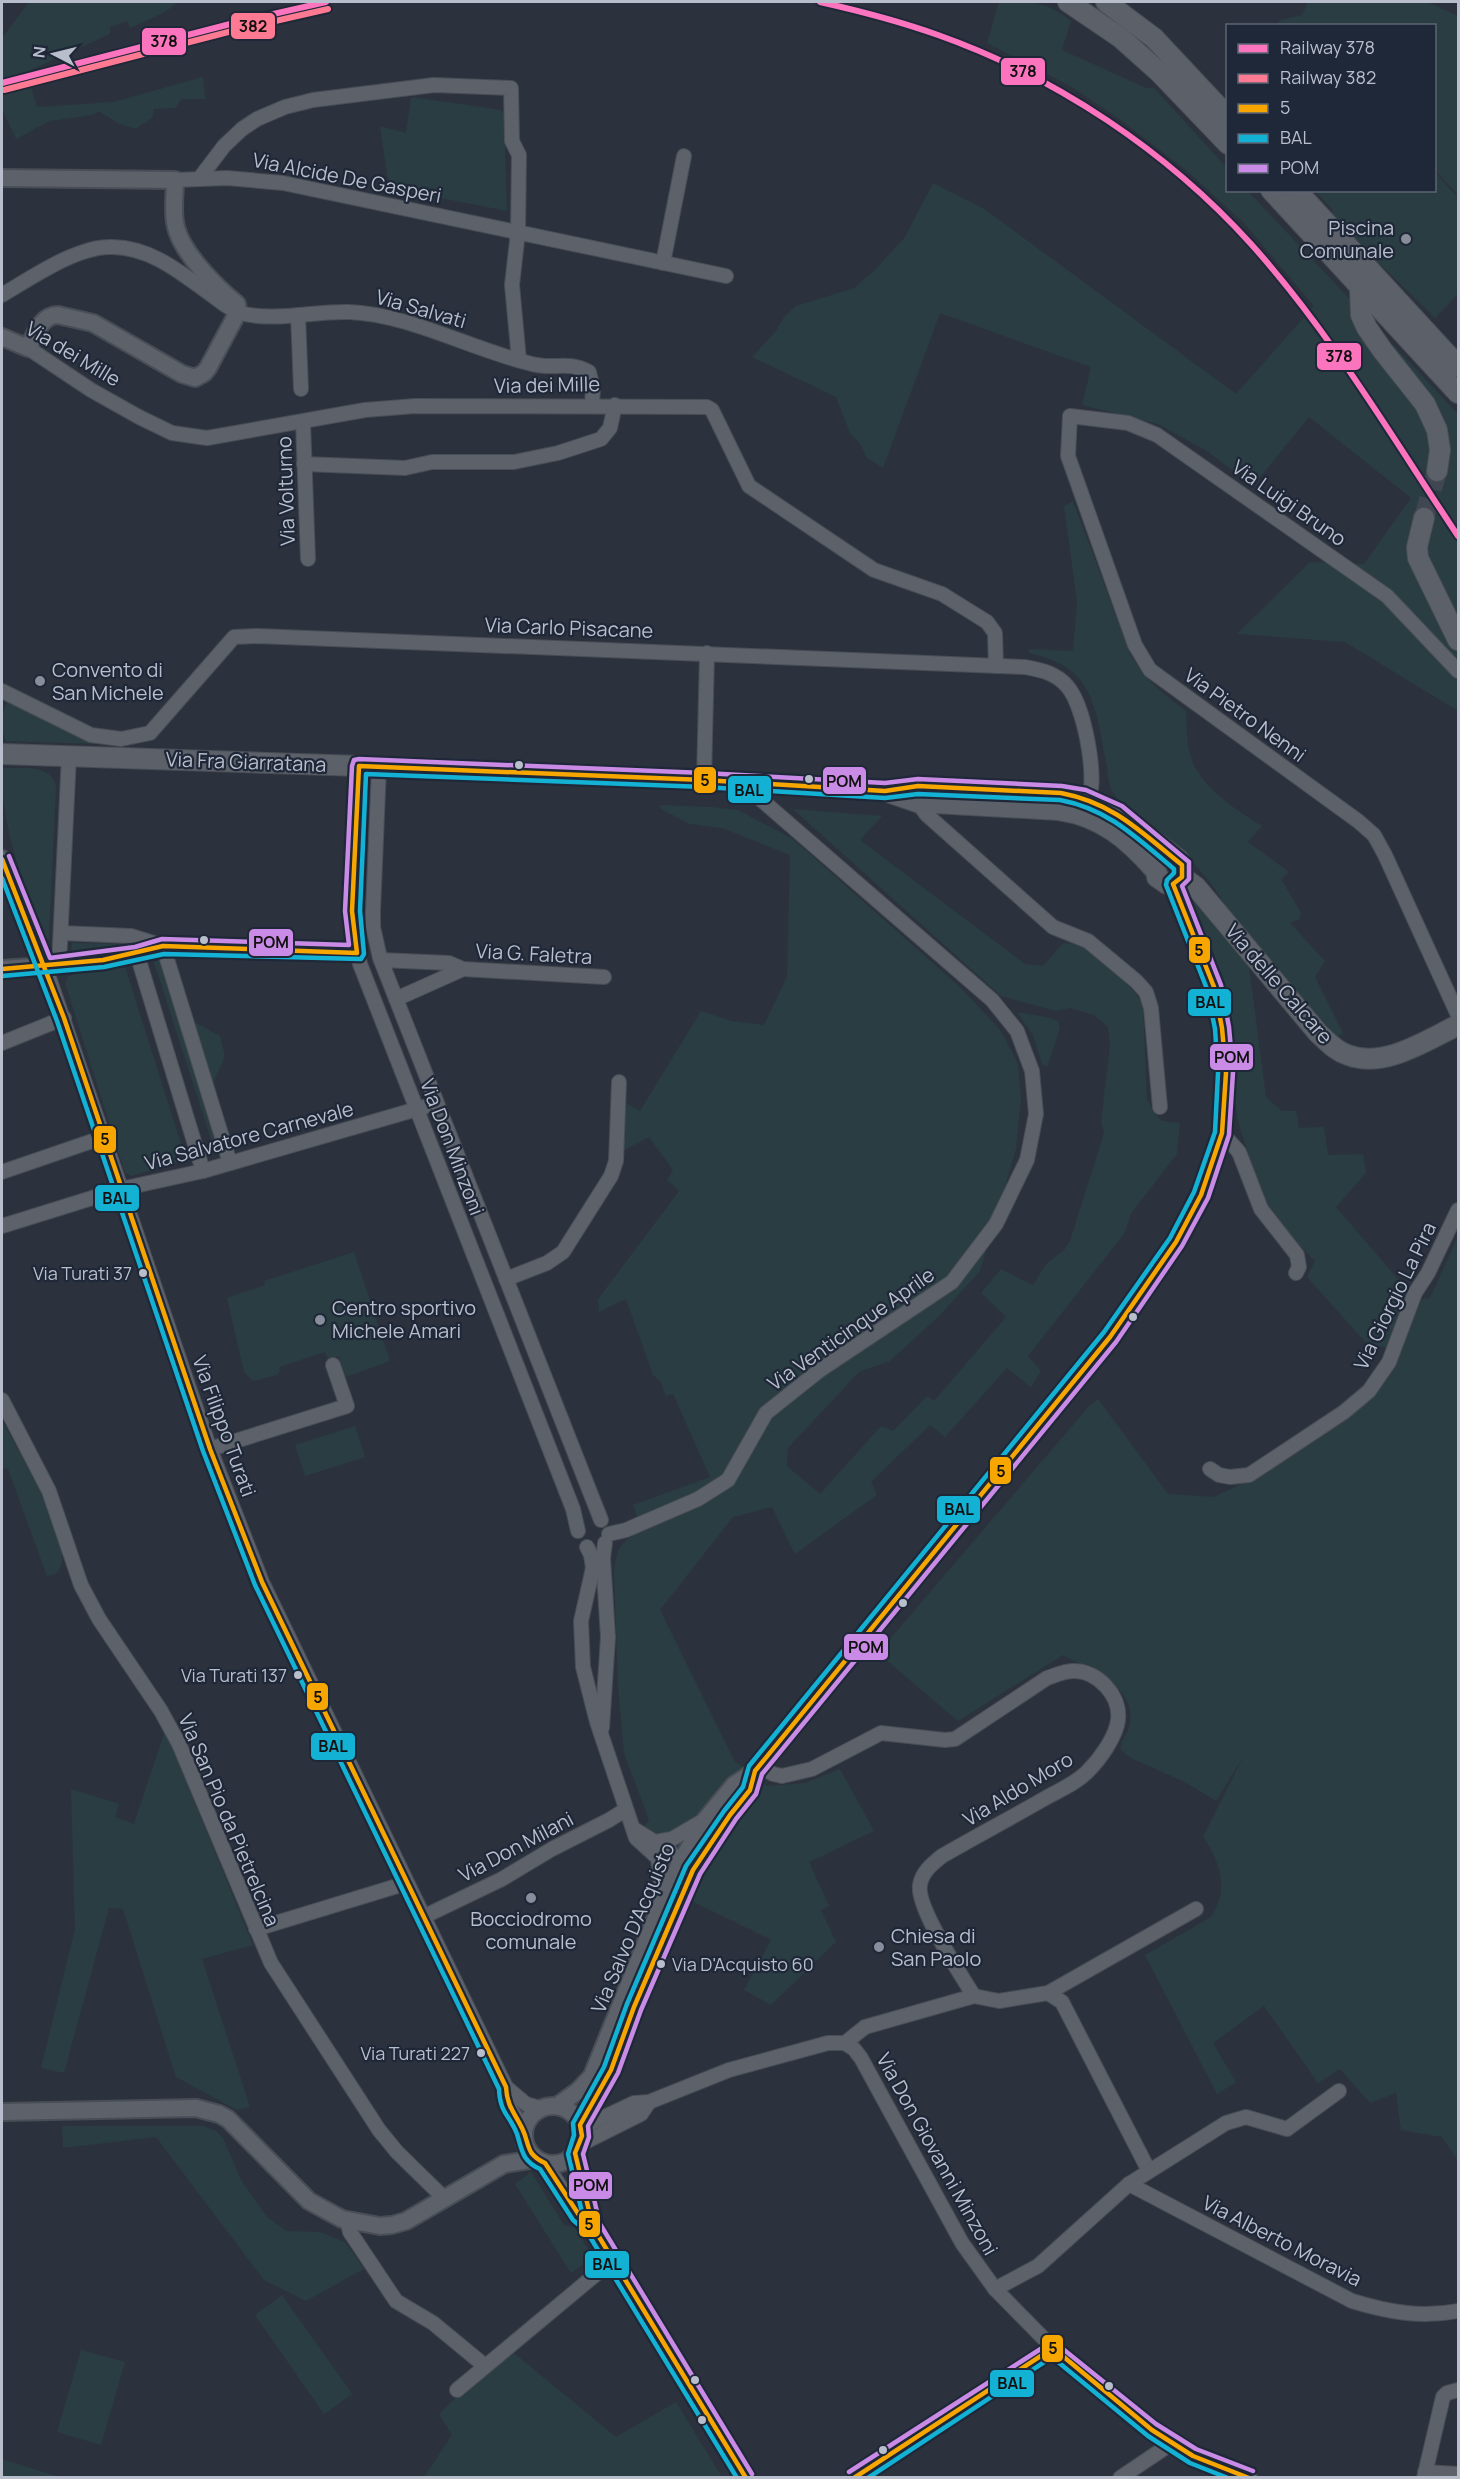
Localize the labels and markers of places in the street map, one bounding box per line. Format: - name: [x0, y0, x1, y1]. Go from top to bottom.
- place label: Piscina Comunale: [1300, 214, 1394, 264]
- marker: Piscina Comunale: [1399, 232, 1413, 246]
- place label: Convento di San Michele: [52, 656, 164, 706]
- marker: Convento di San Michele: [33, 674, 47, 688]
- unlabelled marker: [513, 759, 525, 771]
- unlabelled marker: [803, 773, 815, 785]
- unlabelled marker: [198, 934, 210, 946]
- place label: Via Turati 37: [33, 1261, 132, 1285]
- marker: Via Turati 37: [137, 1267, 149, 1279]
- place label: Centro sportivo Michele Amari: [332, 1294, 476, 1344]
- unlabelled marker: [1127, 1311, 1139, 1323]
- marker: Centro sportivo Michele Amari: [313, 1313, 327, 1327]
- unlabelled marker: [897, 1597, 909, 1609]
- place label: Via Turati 137: [181, 1663, 287, 1687]
- marker: Via Turati 137: [292, 1669, 304, 1681]
- marker: Bocciodromo comunale: [524, 1891, 538, 1905]
- place label: Bocciodromo comunale: [470, 1905, 592, 1955]
- place label: Chiesa di San Paolo: [891, 1922, 982, 1972]
- marker: Chiesa di San Paolo: [872, 1940, 886, 1954]
- place label: Via D'Acquisto 60: [672, 1952, 814, 1976]
- marker: Via D'Acquisto 60: [655, 1958, 667, 1970]
- place label: Via Turati 227: [360, 2041, 470, 2065]
- marker: Via Turati 227: [475, 2047, 487, 2059]
- unlabelled marker: [689, 2374, 701, 2386]
- unlabelled marker: [1103, 2380, 1115, 2392]
- unlabelled marker: [696, 2414, 708, 2426]
- unlabelled marker: [877, 2444, 889, 2456]

